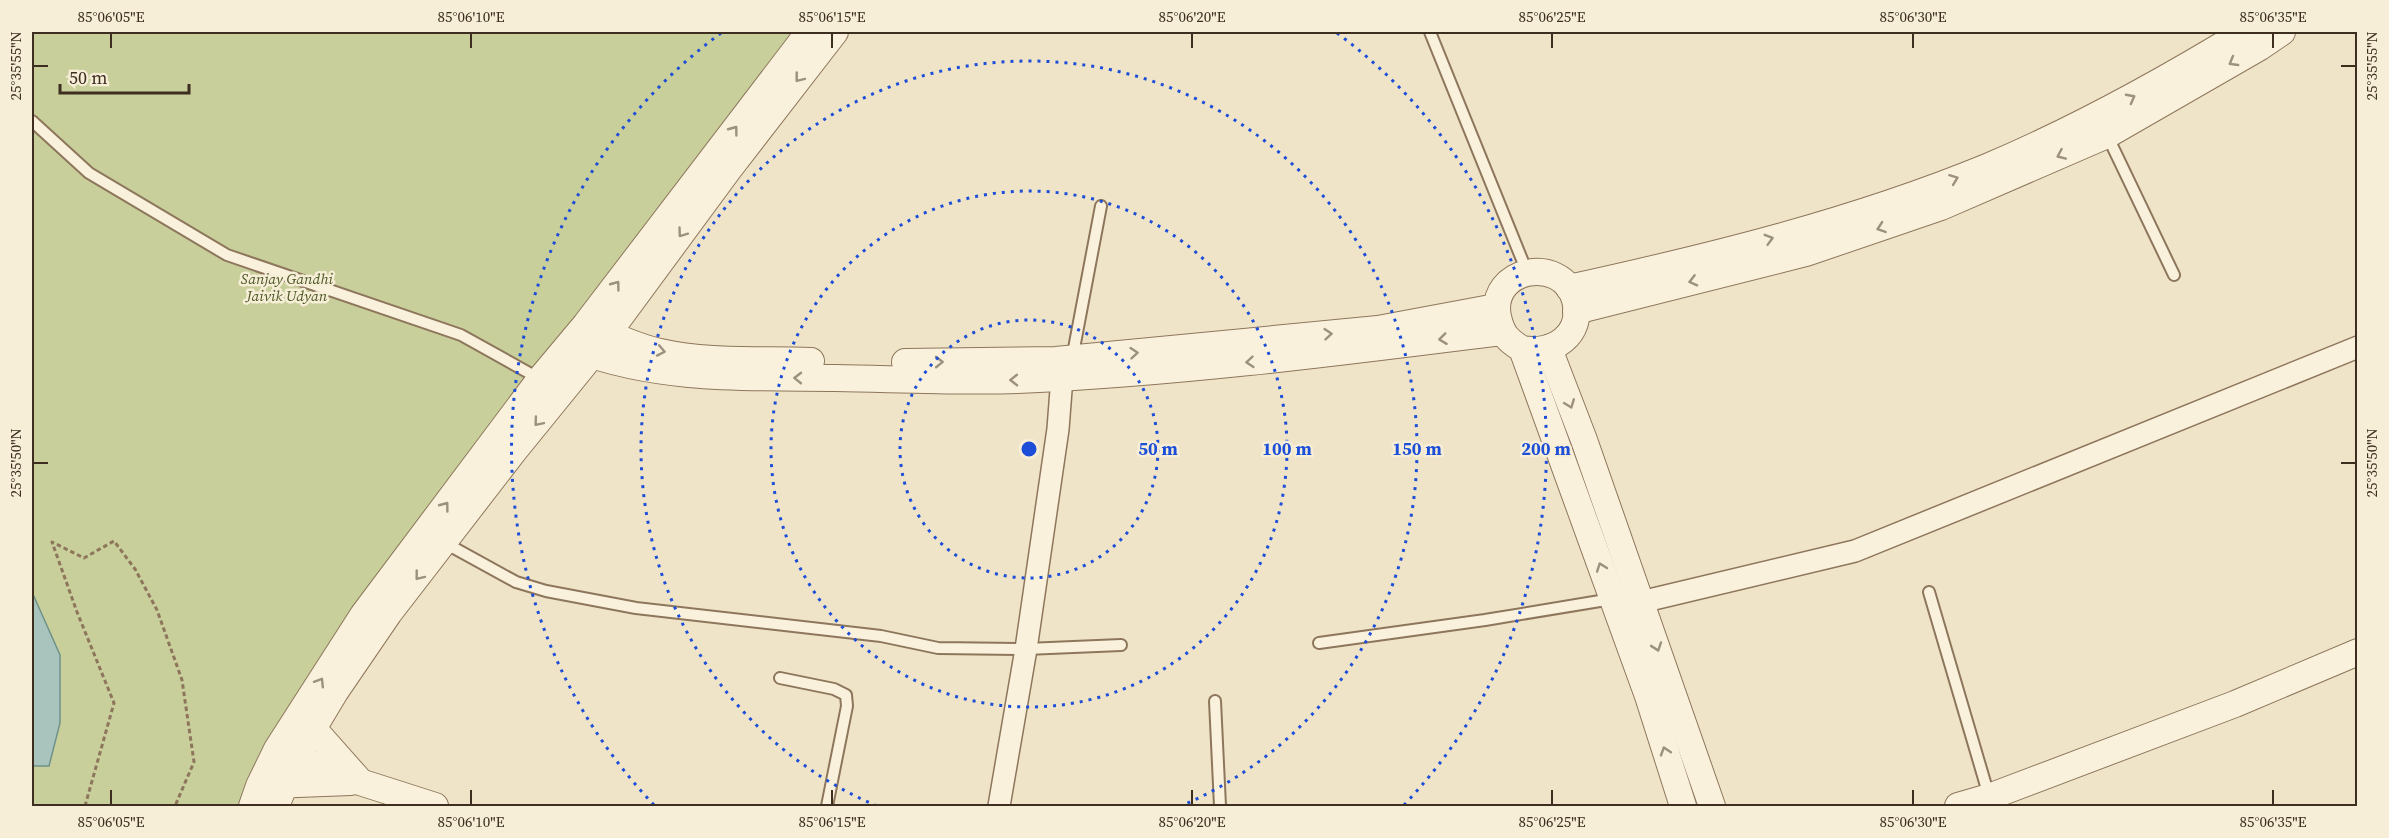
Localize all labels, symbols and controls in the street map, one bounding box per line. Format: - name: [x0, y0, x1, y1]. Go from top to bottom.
- text: 85°06'05"E: [77, 6, 145, 27]
- text: 85°06'10"E: [437, 6, 505, 27]
- text: 85°06'15"E: [798, 6, 866, 27]
- text: 85°06'20"E: [1158, 6, 1226, 27]
- text: 85°06'25"E: [1518, 6, 1586, 27]
- text: 85°06'30"E: [1879, 6, 1947, 27]
- text: 85°06'35"E: [2239, 6, 2307, 27]
- text: 25°35'55"N: [5, 31, 26, 101]
- text: 25°35'55"N: [2361, 31, 2382, 101]
- one-way arrow: [2229, 55, 2239, 67]
- scale bar: [60, 57, 189, 95]
- text: 50 m: [69, 65, 107, 90]
- one-way arrow: [796, 71, 807, 82]
- one-way arrow: [2125, 94, 2135, 105]
- one-way arrow: [726, 126, 737, 137]
- one-way arrow: [2057, 148, 2068, 160]
- one-way arrow: [1948, 174, 1959, 187]
- one-way arrow: [1876, 221, 1887, 234]
- one-way arrow: [678, 227, 689, 238]
- one-way arrow: [1763, 234, 1773, 246]
- park label: Sanjay Gandhi Jaivik Udyan: [241, 268, 334, 306]
- one-way arrow: [1688, 274, 1698, 287]
- one-way arrow: [608, 281, 619, 292]
- one-way arrow: [1323, 328, 1332, 341]
- one-way arrow: [1439, 332, 1448, 345]
- one-way arrow: [655, 344, 665, 357]
- one-way arrow: [1129, 347, 1138, 360]
- one-way arrow: [1245, 355, 1254, 368]
- one-way arrow: [935, 356, 944, 368]
- one-way arrow: [793, 372, 802, 384]
- one-way arrow: [1009, 373, 1018, 386]
- one-way arrow: [1563, 398, 1575, 409]
- one-way arrow: [535, 415, 546, 426]
- text: 25°35'50"N: [5, 428, 26, 498]
- text: 25°35'50"N: [2361, 428, 2382, 498]
- text: 50 m: [1138, 436, 1178, 461]
- text: 100 m: [1262, 436, 1312, 461]
- text: 150 m: [1392, 436, 1442, 461]
- text: 200 m: [1521, 436, 1571, 461]
- centre of rings: [1019, 439, 1039, 459]
- one-way arrow: [438, 502, 449, 513]
- one-way arrow: [1596, 562, 1608, 573]
- one-way arrow: [415, 569, 426, 580]
- one-way arrow: [1649, 641, 1662, 651]
- one-way arrow: [313, 678, 325, 688]
- one-way arrow: [1660, 746, 1672, 757]
- text: 85°06'05"E: [77, 811, 145, 832]
- text: 85°06'10"E: [437, 811, 505, 832]
- text: 85°06'15"E: [798, 811, 866, 832]
- text: 85°06'20"E: [1158, 811, 1226, 832]
- text: 85°06'25"E: [1518, 811, 1586, 832]
- text: 85°06'30"E: [1879, 811, 1947, 832]
- text: 85°06'35"E: [2239, 811, 2307, 832]

